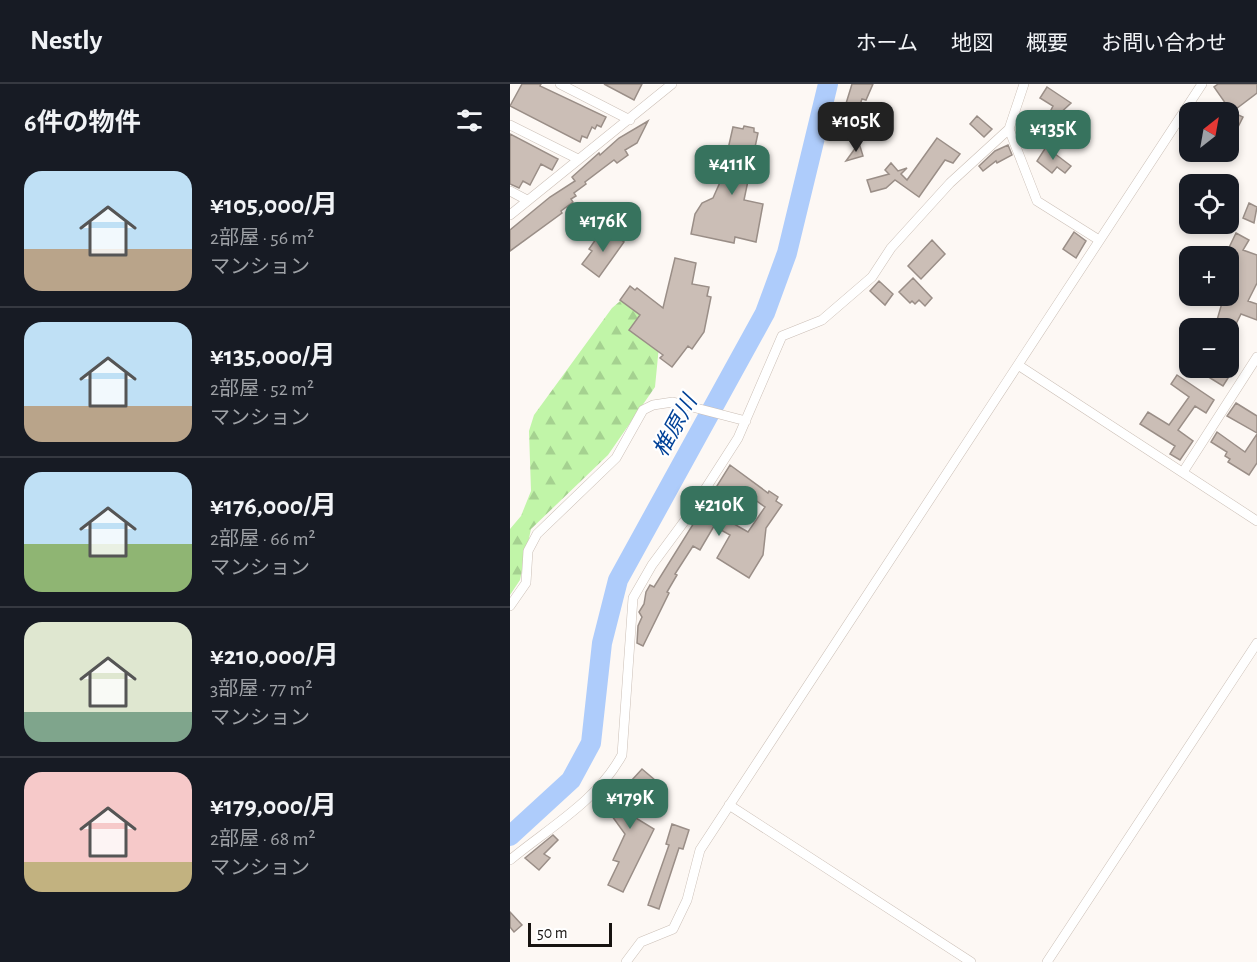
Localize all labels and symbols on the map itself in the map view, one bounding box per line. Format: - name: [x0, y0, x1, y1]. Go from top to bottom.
- pin: ¥105K: [814, 102, 898, 153]
- north arrow: [1179, 102, 1239, 162]
- pin: ¥135K: [1011, 110, 1095, 161]
- pin: ¥411K: [690, 145, 774, 196]
- pin: ¥176K: [561, 202, 645, 253]
- water label: 椎原川: [649, 390, 702, 460]
- pin: ¥210K: [677, 486, 761, 537]
- pin: ¥179K: [588, 779, 672, 830]
- scale bar: [528, 920, 612, 948]

